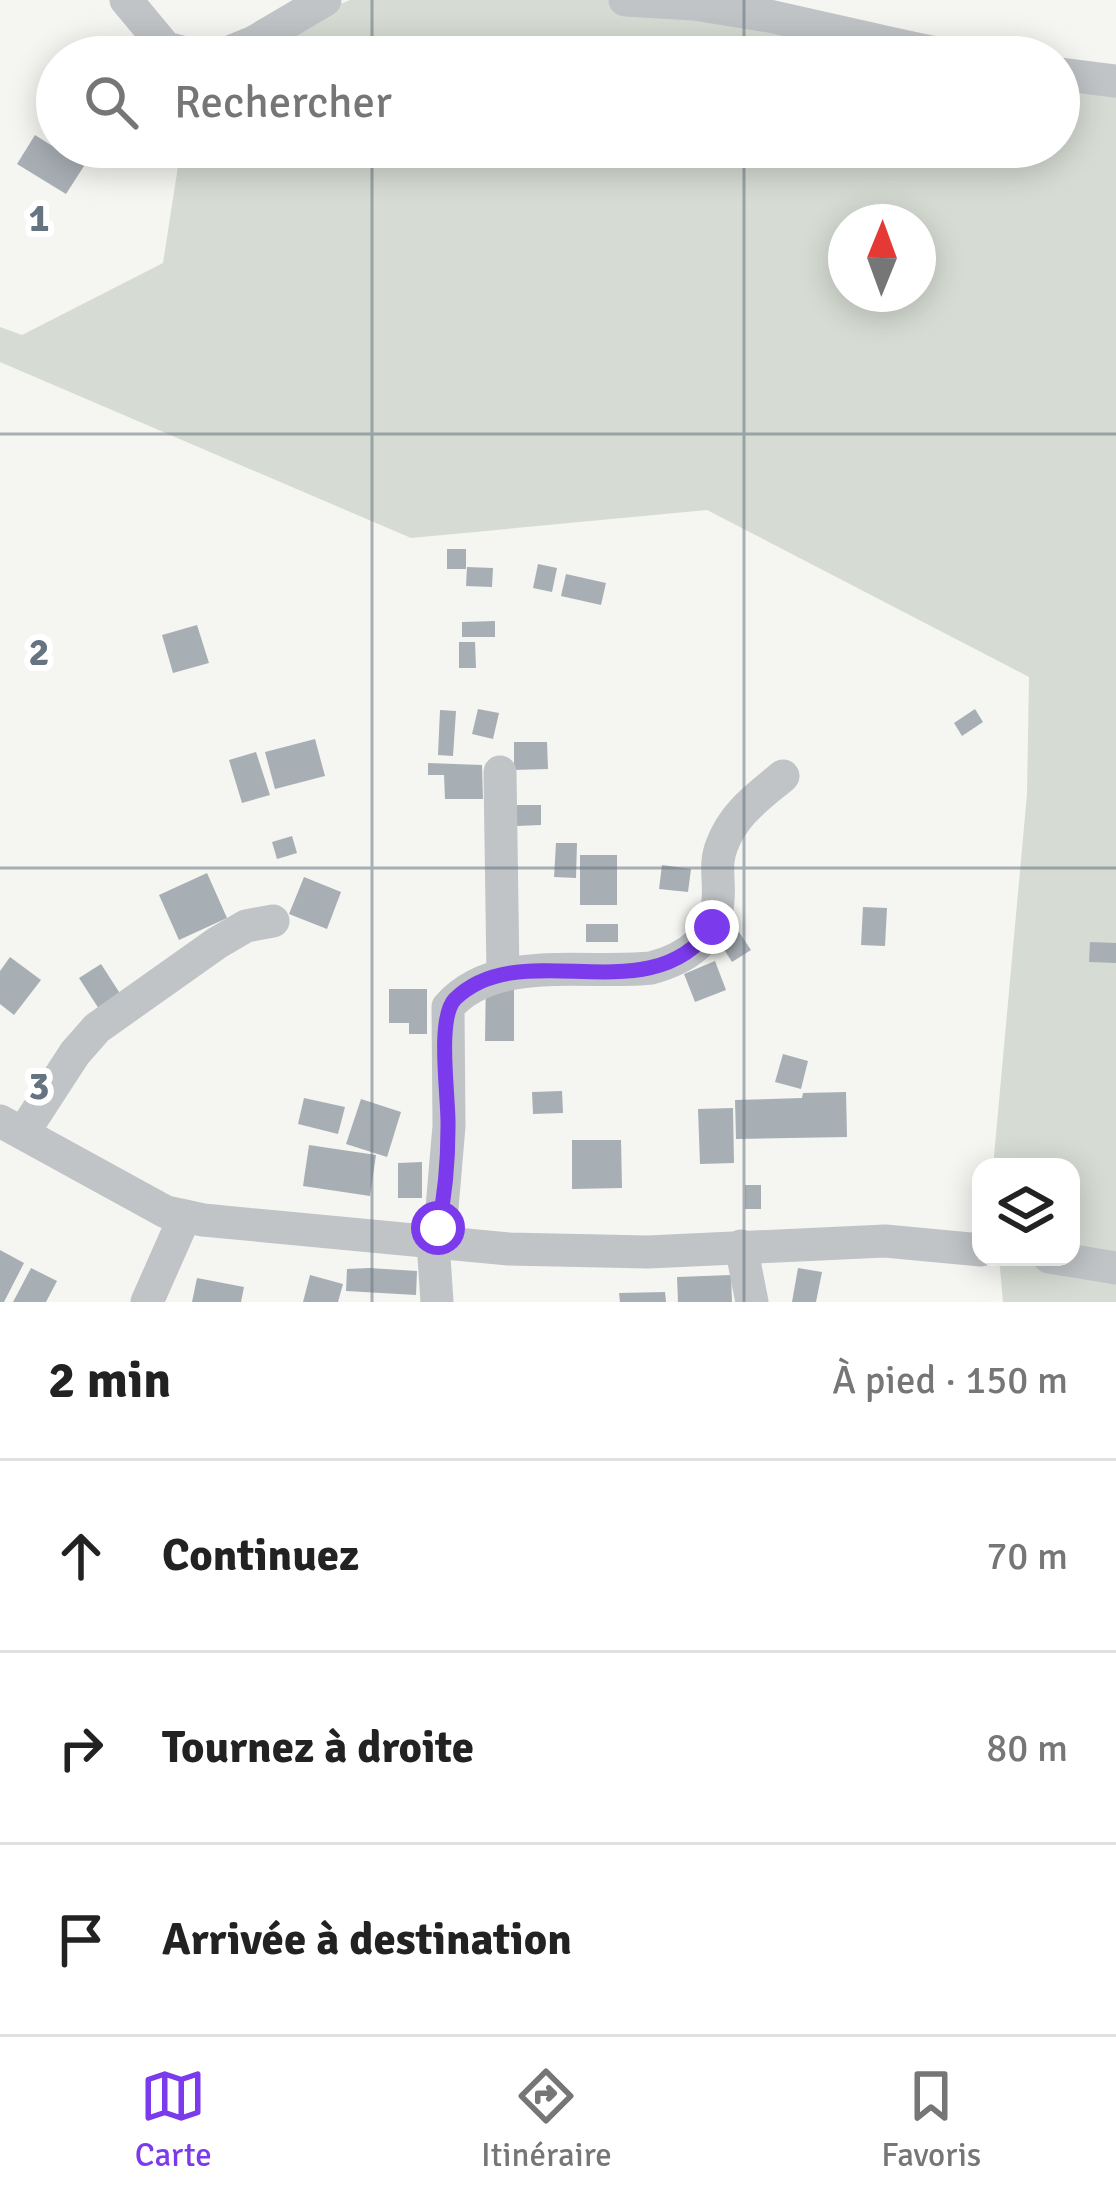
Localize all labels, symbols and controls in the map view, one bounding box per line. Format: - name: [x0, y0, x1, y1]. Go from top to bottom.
- search box: [36, 36, 1080, 168]
- icon: search: [78, 69, 144, 135]
- text: Rechercher: [174, 75, 392, 130]
- text: 1: [28, 194, 50, 242]
- north arrow: [828, 204, 936, 312]
- text: 2: [28, 628, 50, 676]
- route end: [685, 900, 739, 954]
- text: 3: [28, 1062, 50, 1110]
- map controls: [972, 1158, 1080, 1266]
- button: layers: [972, 1158, 1080, 1266]
- route start: [411, 1201, 465, 1255]
- text: 2 min: [48, 1349, 171, 1412]
- text: À pied · 150 m: [832, 1356, 1068, 1404]
- icon: ahead: [48, 1523, 114, 1589]
- text: Continuez: [162, 1528, 359, 1583]
- text: 70 m: [986, 1532, 1068, 1580]
- icon: right: [48, 1715, 114, 1781]
- text: Tournez à droite: [162, 1720, 474, 1775]
- text: 80 m: [986, 1724, 1068, 1772]
- icon: arrive: [48, 1907, 114, 1973]
- text: Arrivée à destination: [162, 1912, 572, 1967]
- tab: Carte: [135, 2063, 212, 2176]
- tab: Itinéraire: [481, 2063, 612, 2176]
- tab: Favoris: [881, 2063, 981, 2176]

